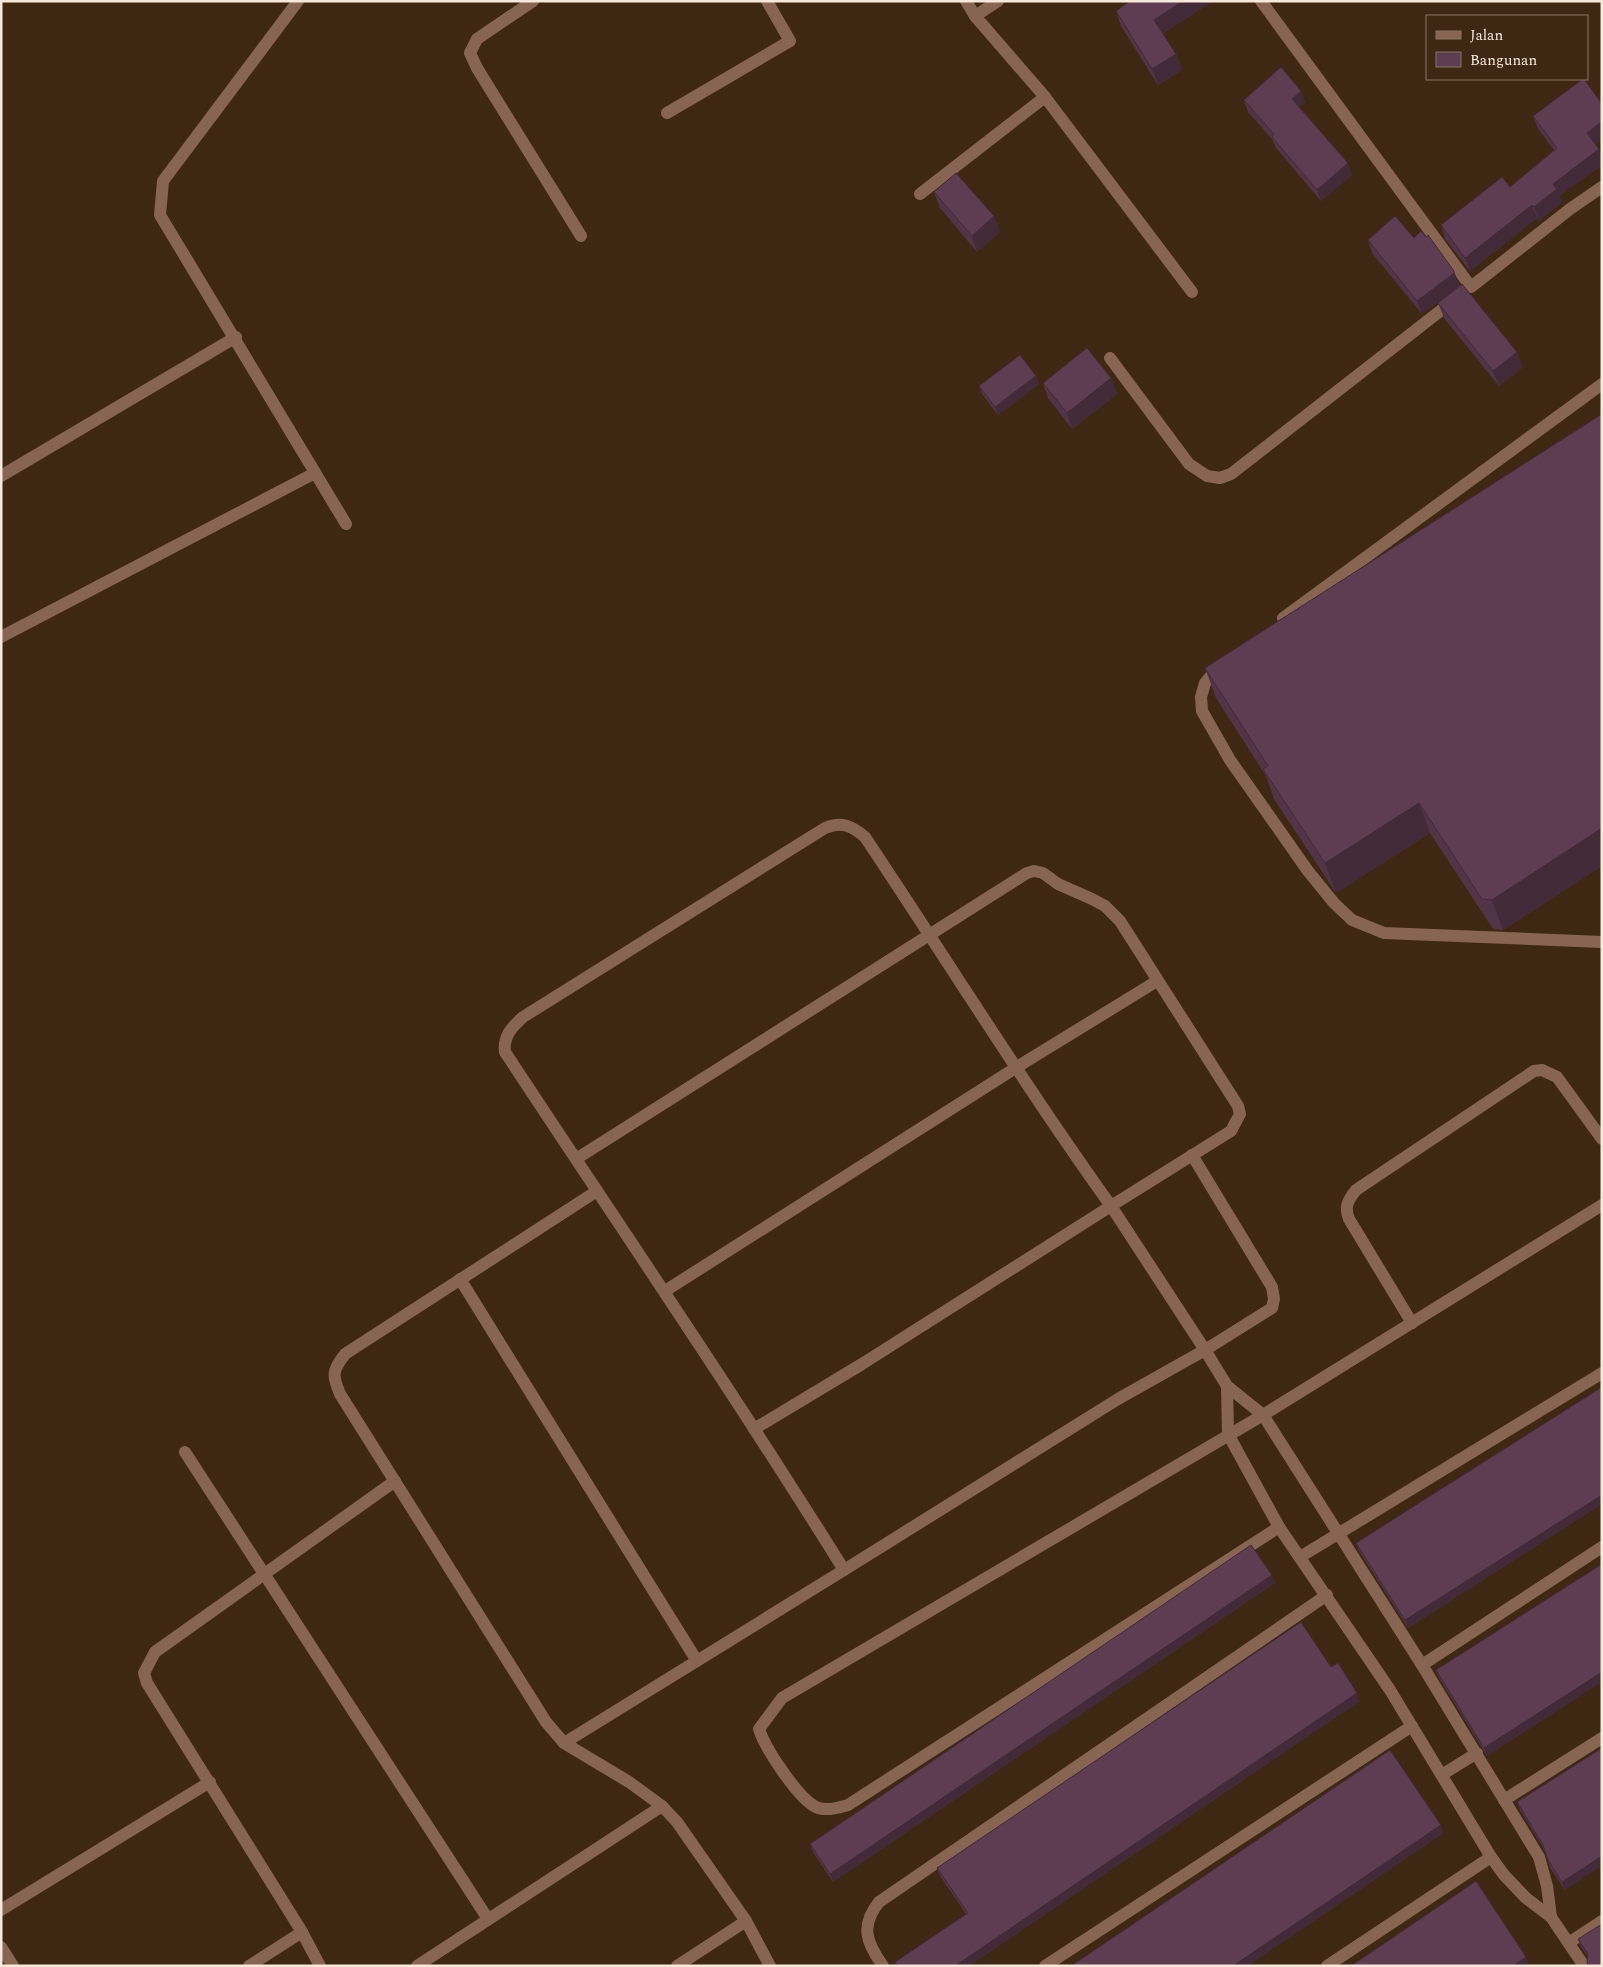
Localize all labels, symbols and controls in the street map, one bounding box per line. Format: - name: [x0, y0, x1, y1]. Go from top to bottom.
- legend: [1426, 15, 1588, 80]
- text: Jalan: [1470, 24, 1503, 47]
- text: Bangunan: [1470, 49, 1537, 72]

